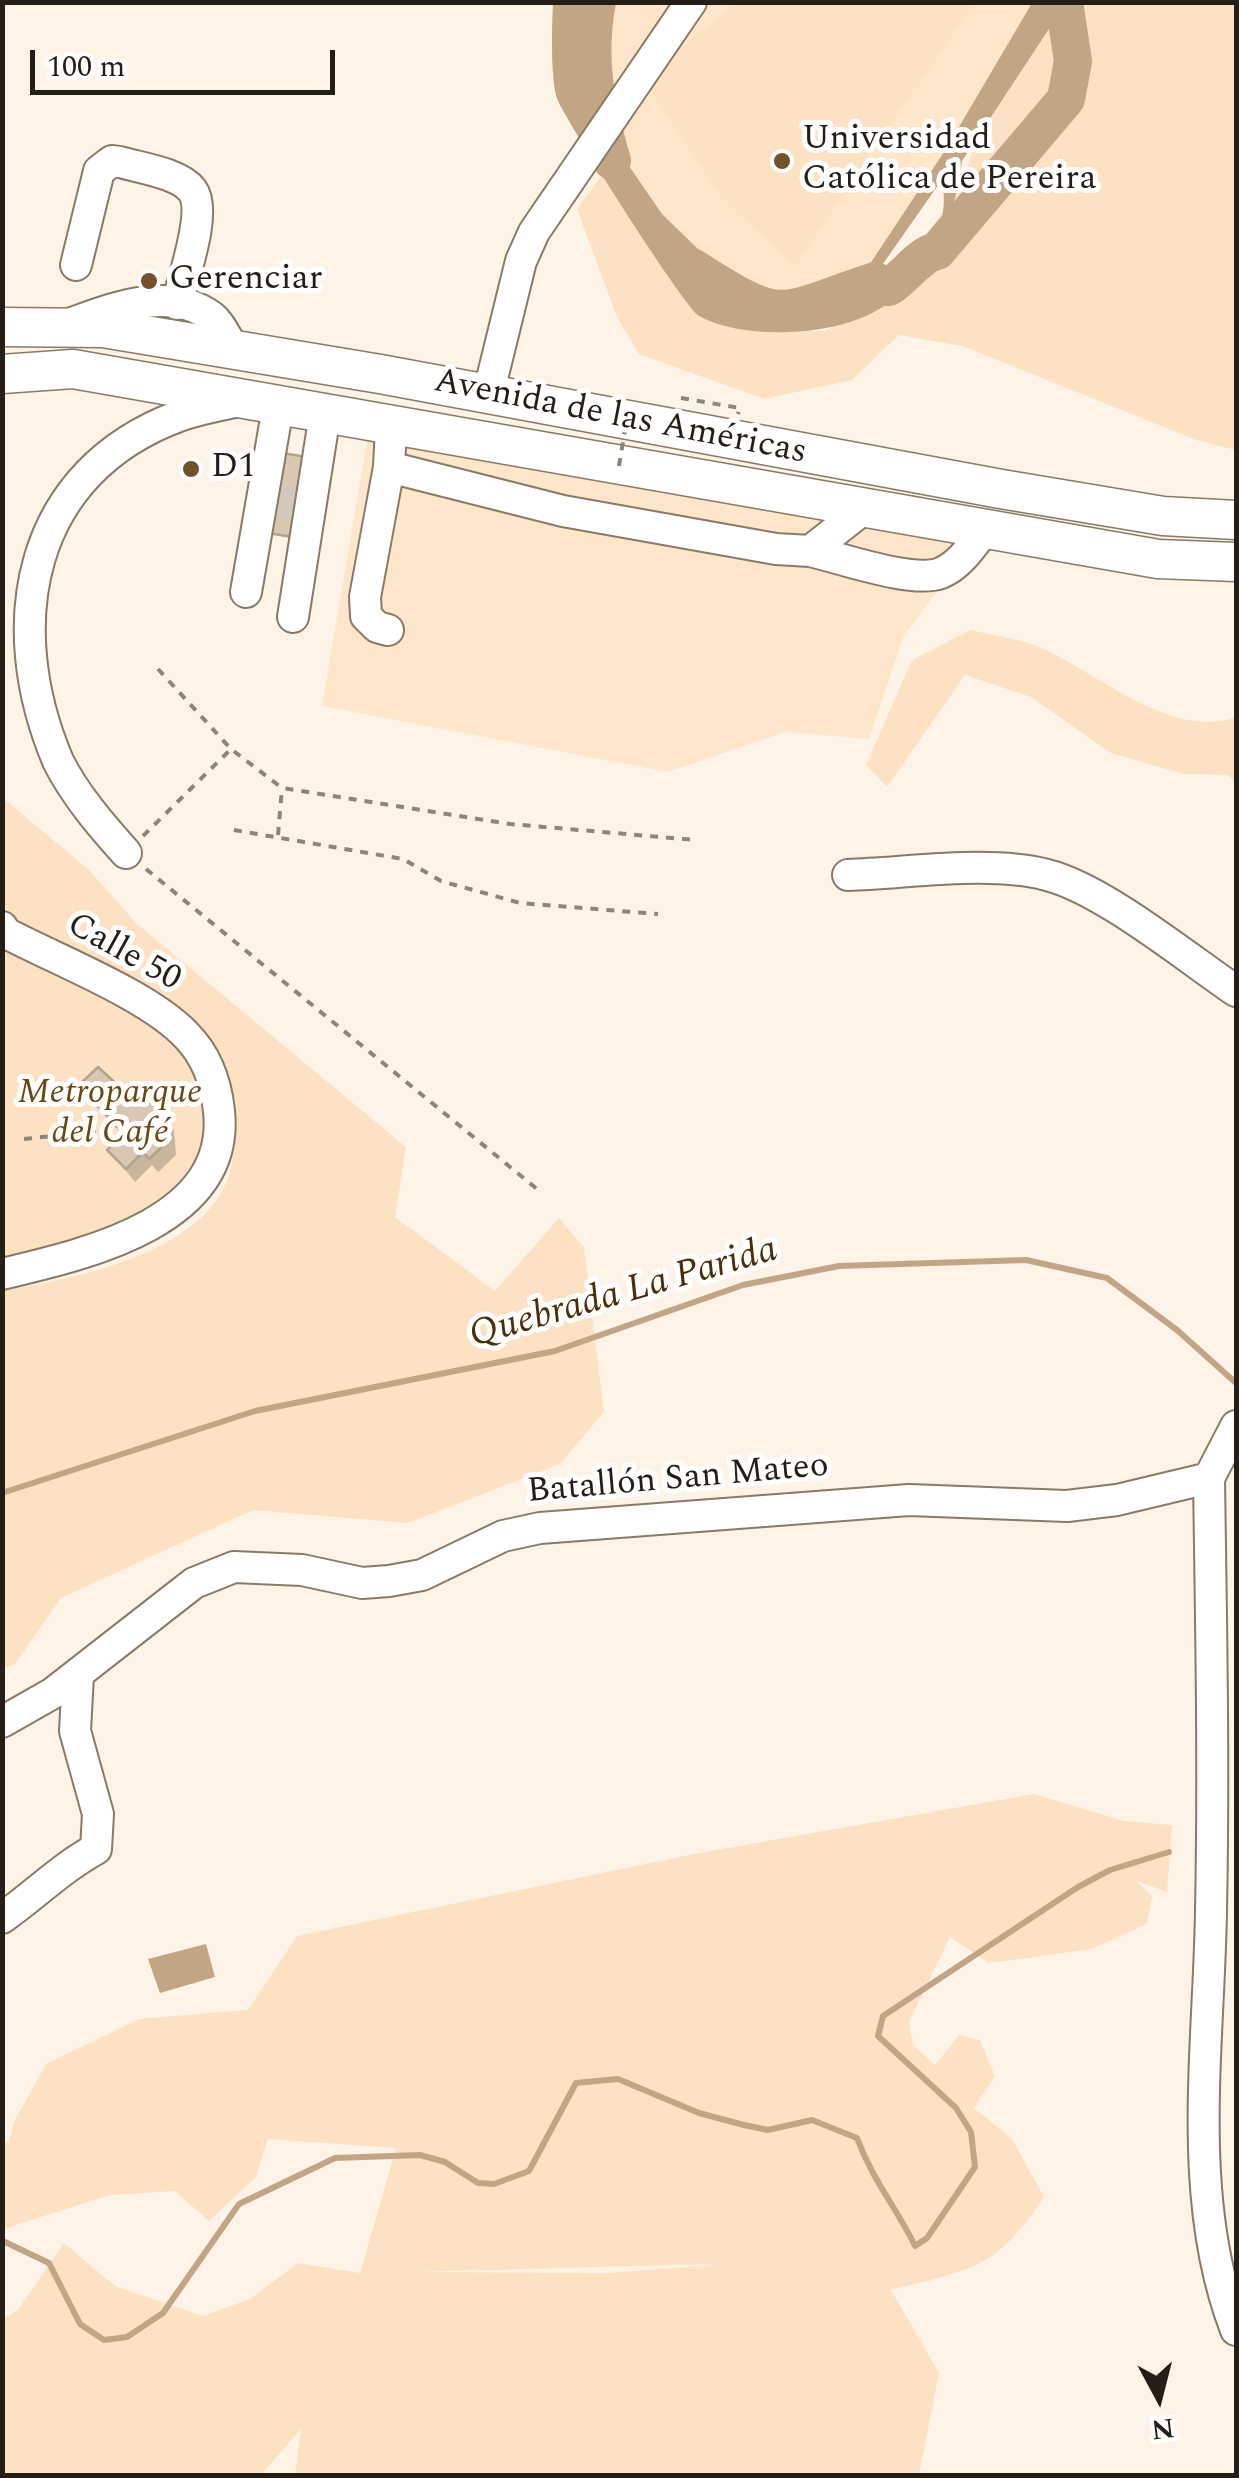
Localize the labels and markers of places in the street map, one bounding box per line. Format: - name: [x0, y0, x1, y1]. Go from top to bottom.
- place label: Universidad Católica de Pereira: [802, 120, 1097, 202]
- marker: Universidad Católica de Pereira: [771, 150, 793, 172]
- place label: Gerenciar: [169, 260, 323, 302]
- marker: Gerenciar: [138, 270, 160, 292]
- place label: D1: [211, 448, 256, 490]
- marker: D1: [180, 458, 202, 480]

